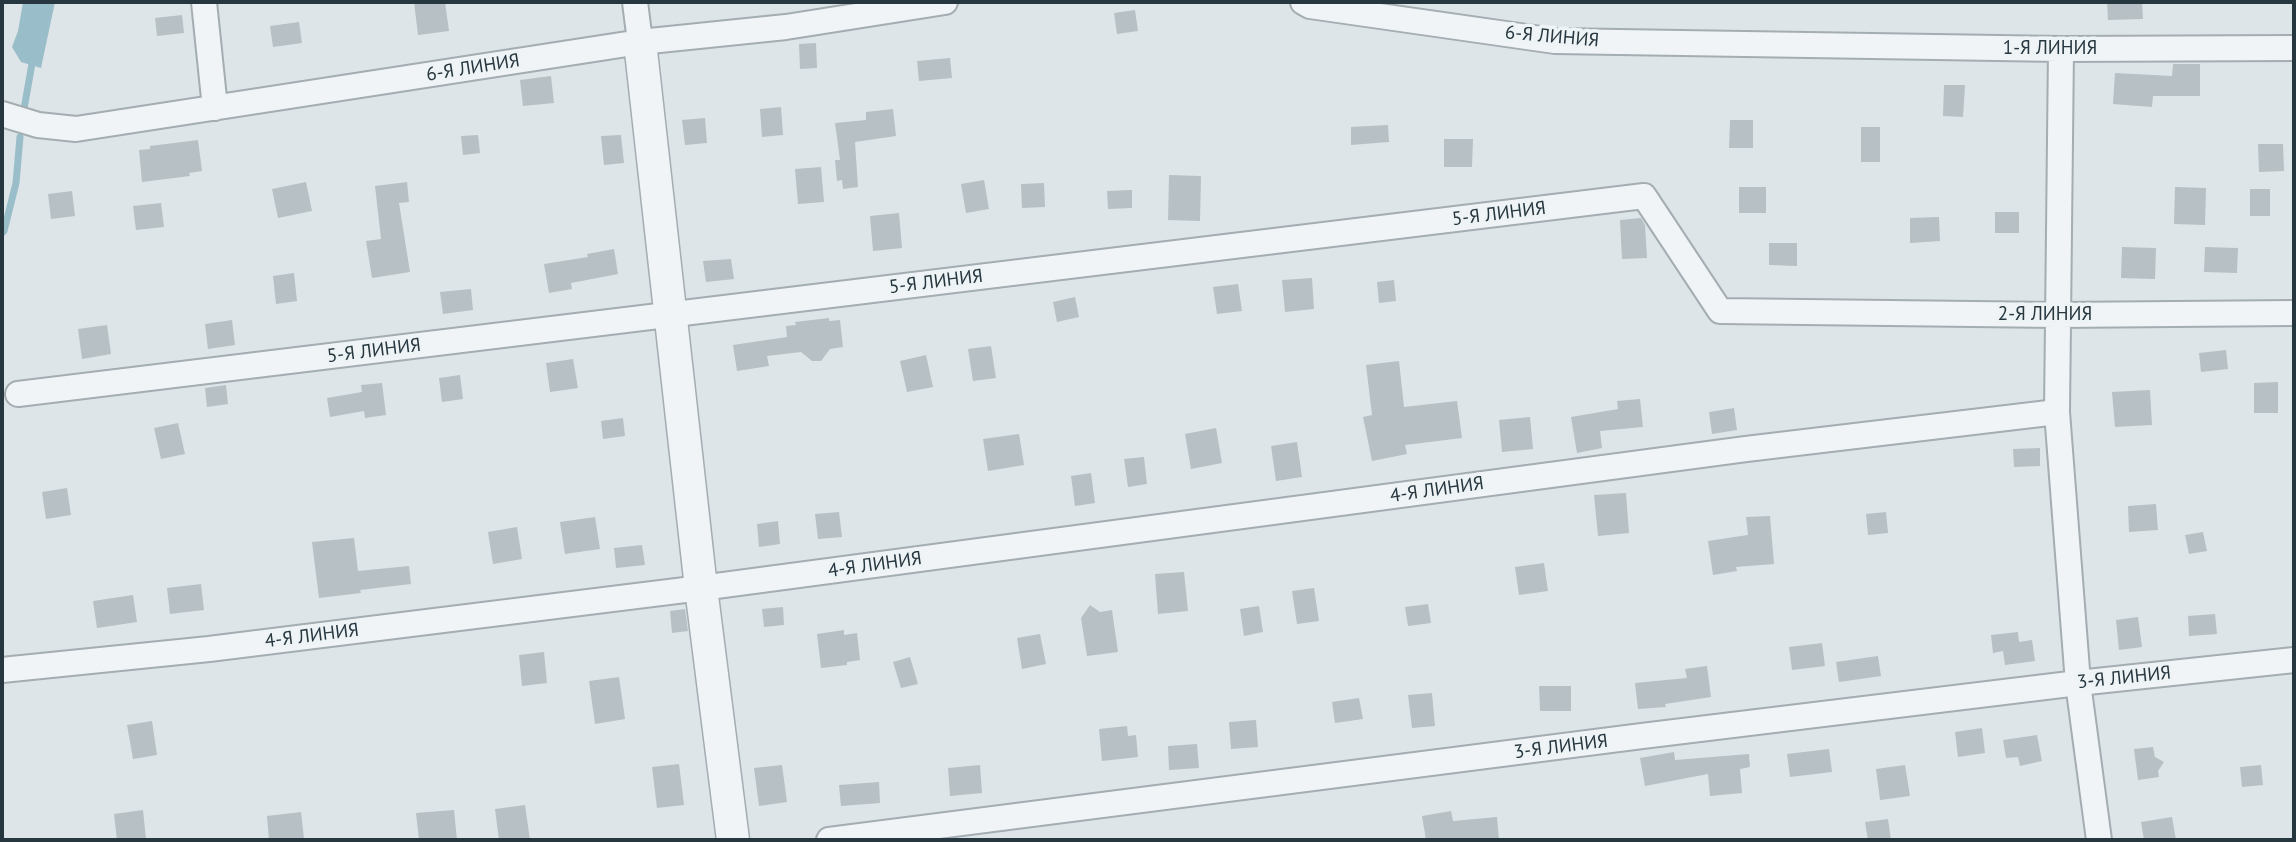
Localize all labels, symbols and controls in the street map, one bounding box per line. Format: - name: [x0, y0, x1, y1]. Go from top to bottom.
- street label: 6-Я ЛИНИЯ: [1504, 22, 1600, 52]
- street label: 1-Я ЛИНИЯ: [2003, 38, 2097, 60]
- street label: 6-Я ЛИНИЯ: [425, 49, 521, 87]
- street label: 5-Я ЛИНИЯ: [1451, 197, 1547, 231]
- street label: 5-Я ЛИНИЯ: [888, 265, 984, 299]
- street label: 2-Я ЛИНИЯ: [1998, 304, 2092, 326]
- street label: 5-Я ЛИНИЯ: [326, 334, 422, 368]
- street label: 4-Я ЛИНИЯ: [1389, 472, 1485, 508]
- street label: 4-Я ЛИНИЯ: [827, 547, 923, 583]
- street label: 4-Я ЛИНИЯ: [264, 619, 360, 653]
- street label: 3-Я ЛИНИЯ: [2076, 662, 2172, 694]
- street label: 3-Я ЛИНИЯ: [1513, 730, 1609, 764]

